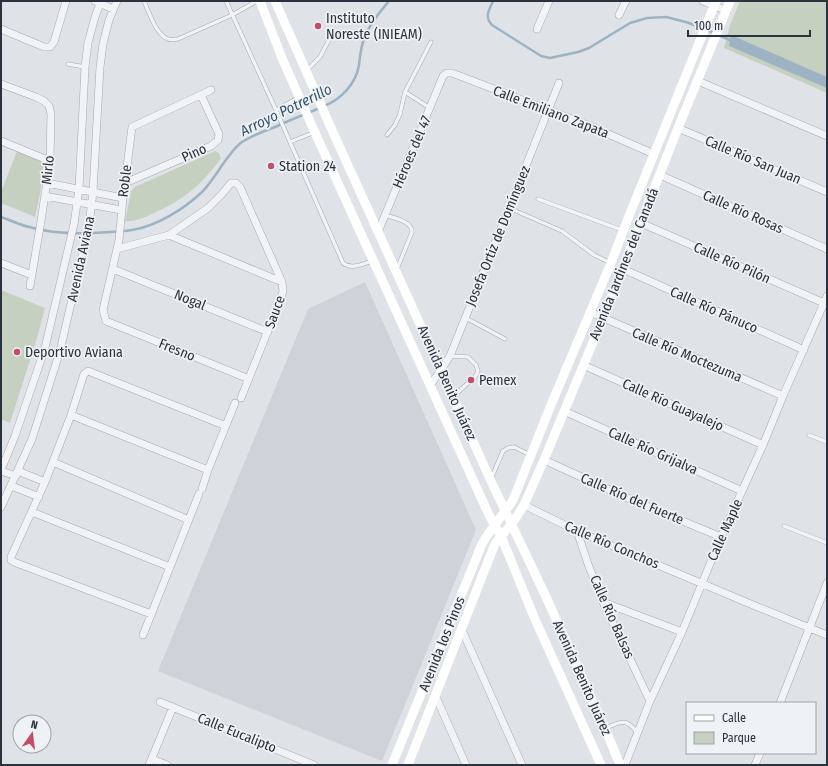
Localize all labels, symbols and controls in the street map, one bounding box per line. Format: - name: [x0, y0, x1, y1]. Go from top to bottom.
- place label: Instituto Noreste (INIEAM): [326, 10, 422, 43]
- scale bar: [688, 12, 810, 38]
- text: 100 m: [694, 19, 723, 33]
- marker: Instituto Noreste (INIEAM): [313, 21, 323, 31]
- water label: Arroyo Potrerillo: [236, 80, 335, 140]
- street label: Calle Emiliano Zapata: [491, 82, 612, 142]
- street label: Héroes del 47: [389, 113, 435, 191]
- street label: Calle Río San Juan: [702, 132, 804, 188]
- street label: Pino: [179, 140, 209, 166]
- street label: Mirlo: [38, 155, 58, 185]
- place label: Station 24: [279, 158, 336, 175]
- marker: Station 24: [266, 161, 276, 171]
- street label: Josefa Ortiz de Domínguez: [462, 163, 534, 309]
- street label: Roble: [115, 164, 135, 198]
- street label: Avenida Jardines del Canadá: [586, 185, 662, 343]
- street label: Calle Río Rosas: [700, 187, 786, 237]
- street label: Avenida Aviana: [64, 214, 98, 303]
- street label: Calle Río Pilón: [691, 239, 773, 287]
- street label: Calle Río Pánuco: [667, 283, 761, 337]
- street label: Nogal: [172, 286, 209, 314]
- street label: Sauce: [261, 293, 289, 331]
- street label: Avenida Benito Juárez: [414, 323, 480, 444]
- street label: Calle Río Moctezuma: [629, 324, 745, 386]
- street label: Fresno: [156, 335, 198, 365]
- place label: Deportivo Aviana: [25, 344, 123, 361]
- marker: Deportivo Aviana: [12, 347, 22, 357]
- place label: Pemex: [479, 372, 517, 389]
- marker: Pemex: [466, 375, 476, 385]
- street label: Calle Río Guayalejo: [620, 375, 726, 435]
- street label: Calle Río Grijalva: [606, 424, 701, 478]
- street label: Calle Río del Fuerte: [578, 470, 686, 528]
- street label: Calle Maple: [704, 496, 746, 564]
- street label: Calle Río Conchos: [562, 517, 662, 573]
- street label: Calle Río Balsas: [586, 573, 638, 661]
- street label: Avenida los Pinos: [415, 594, 469, 694]
- street label: Avenida Benito Juárez: [549, 618, 615, 739]
- legend: [686, 702, 816, 754]
- street label: Calle Eucalipto: [195, 709, 279, 757]
- text: Calle: [722, 711, 746, 725]
- north arrow: [12, 714, 52, 754]
- text: N: [30, 718, 39, 732]
- text: Parque: [722, 731, 756, 745]

